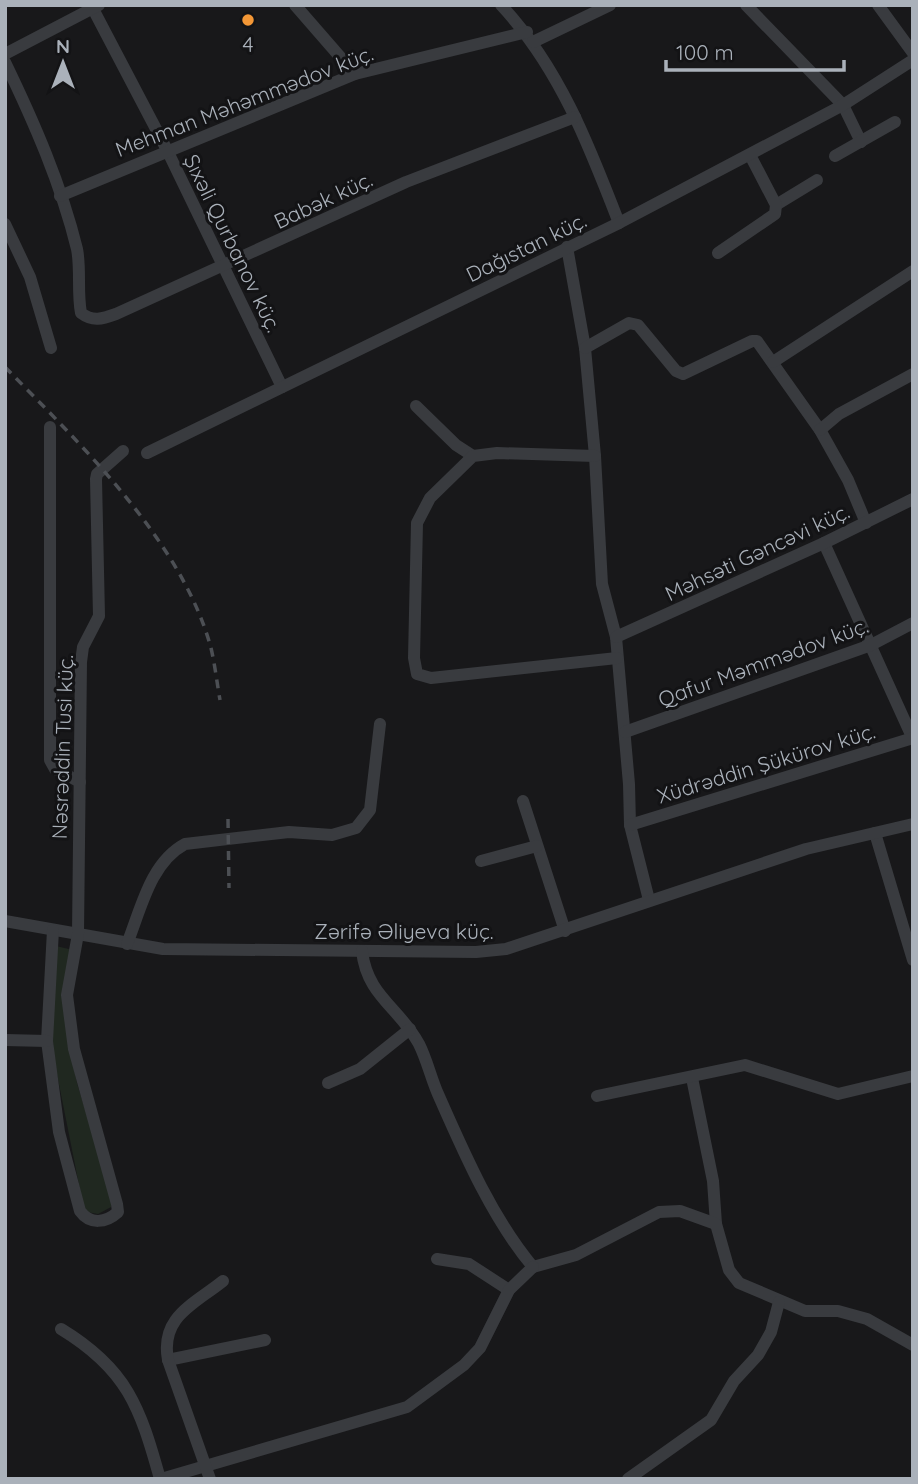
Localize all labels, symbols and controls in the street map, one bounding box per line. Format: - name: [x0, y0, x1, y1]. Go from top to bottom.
- marker: 4: [240, 12, 256, 28]
- north arrow: [28, 28, 98, 98]
- scale bar: [666, 28, 844, 72]
- place label: 4: [242, 31, 254, 57]
- text: N: [56, 34, 70, 58]
- text: 100 m: [676, 39, 734, 65]
- street label: Mehman Məhəmmədov küç.: [111, 40, 377, 162]
- street label: Şıxəli Qurbanov küç.: [179, 150, 287, 336]
- street label: Babək küç.: [270, 166, 376, 234]
- street label: Dağıstan küç.: [462, 207, 590, 287]
- street label: Məhsəti Gəncəvi küç.: [661, 498, 853, 606]
- street label: Qafur Məmmədov küç.: [654, 612, 872, 712]
- street label: Nəsrəddin Tusi küç.: [46, 654, 78, 840]
- street label: Xüdrəddin Şükürov küç.: [654, 717, 878, 809]
- street label: Zərifə Əliyeva küç.: [314, 918, 494, 944]

